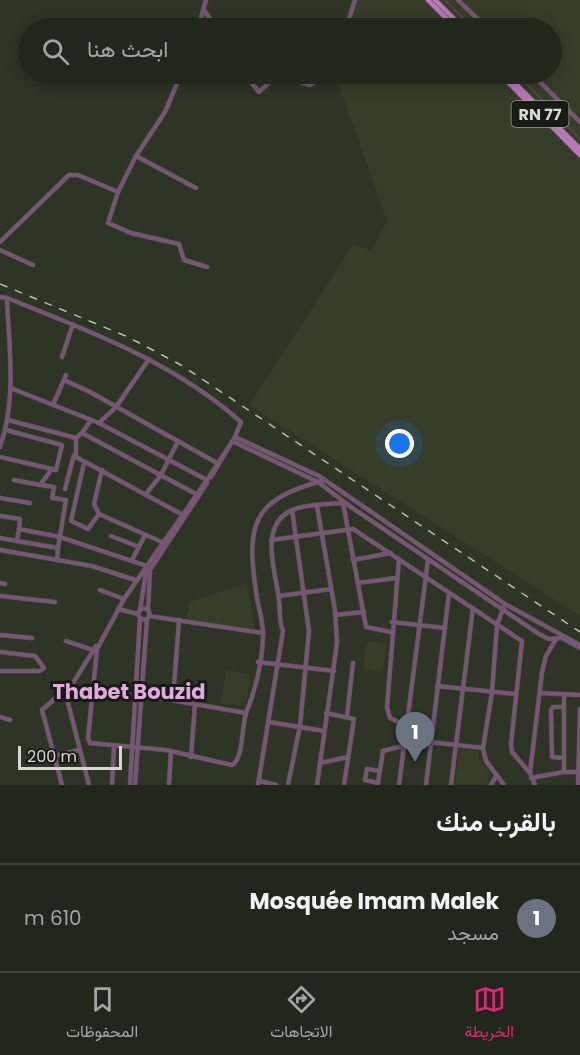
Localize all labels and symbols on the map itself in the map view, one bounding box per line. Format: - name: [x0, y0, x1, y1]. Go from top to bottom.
- road number: RN 77: [512, 101, 568, 127]
- your location: [385, 429, 414, 458]
- district label: Thabet Bouzid: [52, 677, 206, 706]
- pin: 1: [396, 712, 434, 762]
- scale bar: [18, 743, 122, 770]

